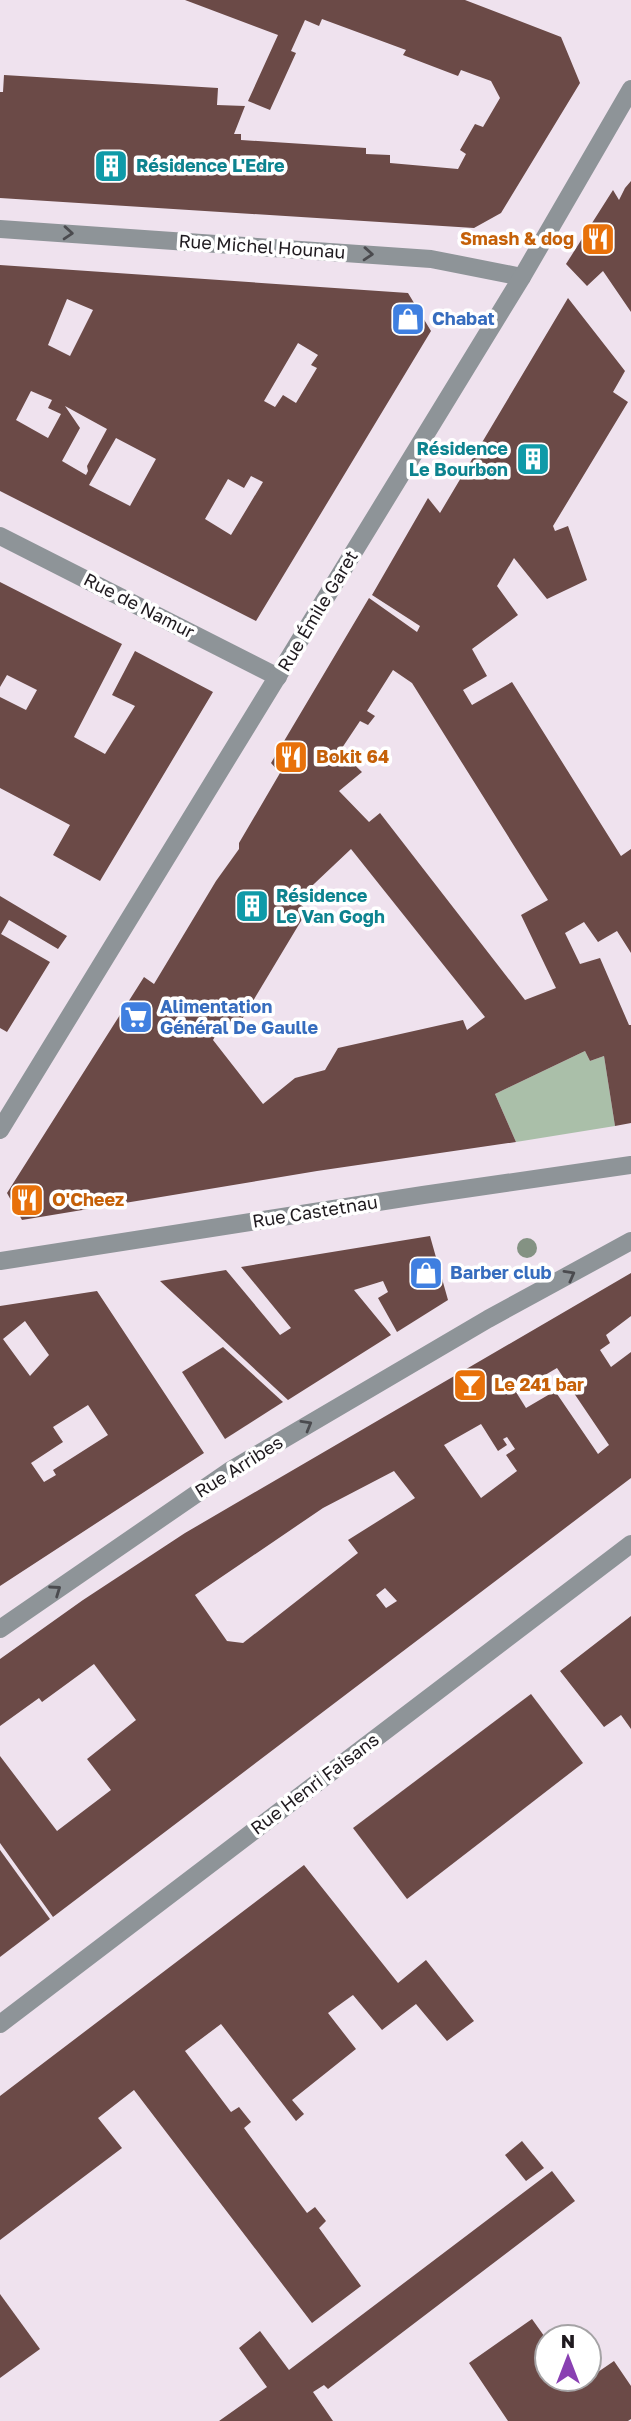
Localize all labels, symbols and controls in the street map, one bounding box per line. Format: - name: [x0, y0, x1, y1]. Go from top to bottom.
- building icon: Résidence L'Edre: [92, 147, 130, 185]
- place label: Résidence L'Edre: [136, 154, 285, 176]
- restaurant icon: Smash & dog: [579, 220, 617, 258]
- one-way arrow: [63, 226, 74, 241]
- place label: Smash & dog: [460, 227, 574, 249]
- street label: Rue Michel Hounau: [178, 229, 346, 263]
- one-way arrow: [363, 247, 374, 262]
- shop icon: Chabat: [389, 300, 427, 338]
- place label: Chabat: [432, 307, 495, 329]
- place label: Résidence Le Bourbon: [409, 437, 508, 480]
- building icon: Résidence Le Bourbon: [514, 440, 552, 478]
- street label: Rue Émile Garet: [272, 546, 362, 675]
- street label: Rue de Namur: [80, 568, 199, 642]
- restaurant icon: Bokit 64: [272, 738, 310, 776]
- place label: Bokit 64: [316, 745, 389, 767]
- place label: Résidence Le Van Gogh: [276, 884, 385, 927]
- building icon: Résidence Le Van Gogh: [233, 887, 271, 925]
- place label: Alimentation Général De Gaulle: [160, 995, 318, 1038]
- supermarket icon: Alimentation Général De Gaulle: [117, 998, 155, 1036]
- restaurant icon: O'Cheez: [8, 1181, 46, 1219]
- place label: O'Cheez: [52, 1188, 124, 1210]
- street label: Rue Castetnau: [251, 1190, 379, 1232]
- shop icon: Barber club: [407, 1254, 445, 1292]
- place label: Barber club: [450, 1261, 552, 1283]
- one-way arrow: [563, 1270, 575, 1284]
- bar icon: Le 241 bar: [451, 1366, 489, 1404]
- place label: Le 241 bar: [494, 1373, 584, 1395]
- one-way arrow: [300, 1420, 313, 1433]
- street label: Rue Arribes: [190, 1430, 287, 1502]
- one-way arrow: [48, 1586, 61, 1598]
- street label: Rue Henri Faisans: [246, 1728, 383, 1839]
- north arrow: [533, 2323, 603, 2393]
- text: N: [561, 2329, 575, 2352]

